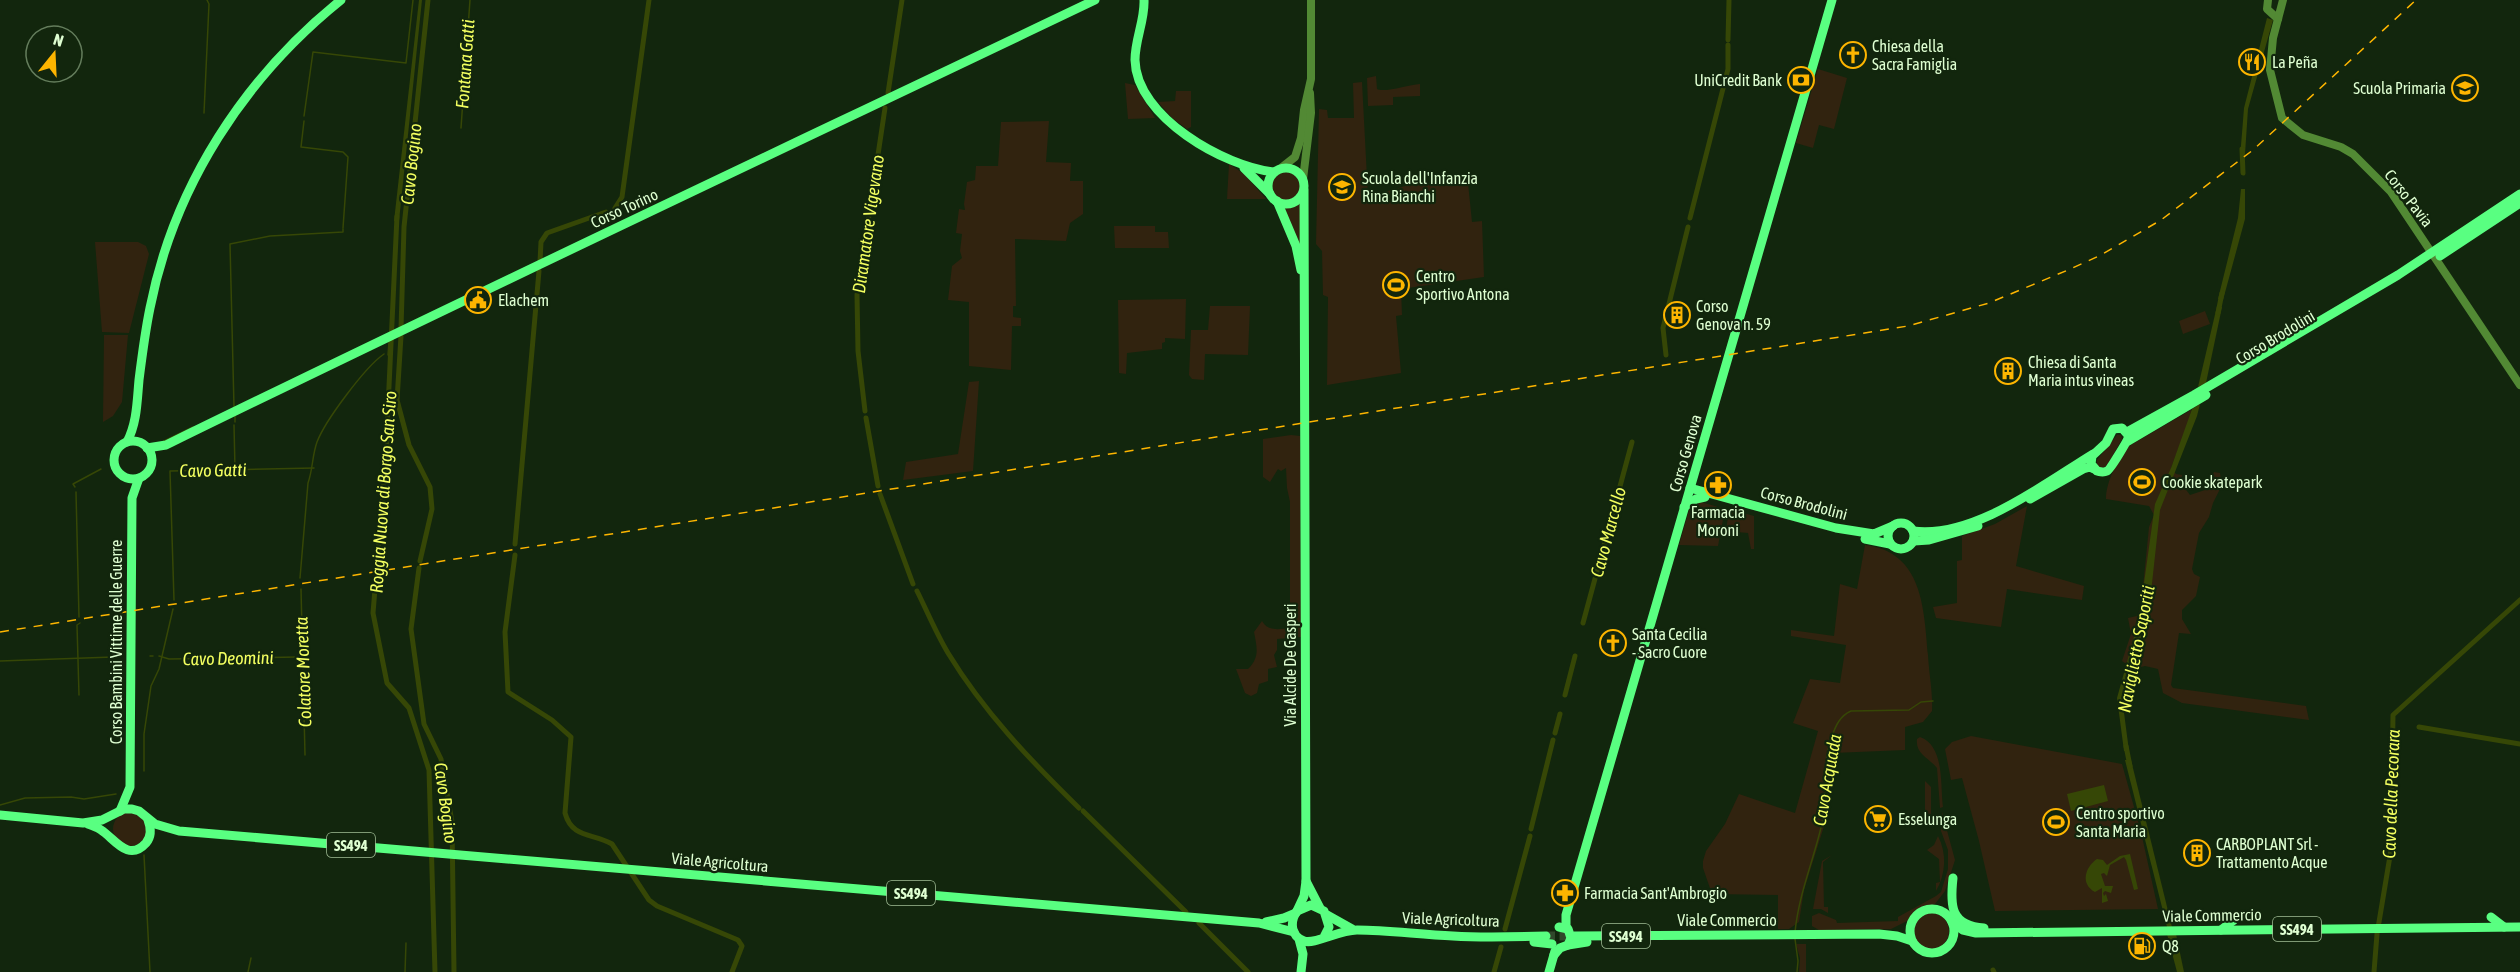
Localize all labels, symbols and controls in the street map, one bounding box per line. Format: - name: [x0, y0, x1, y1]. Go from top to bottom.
- water label: Fontana Gatti: [451, 19, 479, 109]
- north arrow: [24, 24, 84, 84]
- text: N: [51, 30, 66, 50]
- place label: Chiesa della Sacra Famiglia: [1872, 37, 1957, 74]
- church icon: Chiesa della Sacra Famiglia: [1838, 40, 1868, 70]
- restaurant icon: La Peña: [2237, 47, 2267, 77]
- place label: La Peña: [2272, 53, 2318, 71]
- bank icon: UniCredit Bank: [1786, 65, 1816, 95]
- place label: UniCredit Bank: [1694, 71, 1782, 89]
- school or university icon: Scuola Primaria: [2450, 73, 2480, 103]
- place label: Scuola Primaria: [2353, 79, 2446, 97]
- water label: Cavo Bogino: [396, 122, 426, 206]
- water label: Diramatore Vigevano: [848, 153, 888, 295]
- street label: Corso Pavia: [2381, 166, 2437, 230]
- place label: Scuola dell'Infanzia Rina Bianchi: [1362, 169, 1478, 205]
- school or university icon: Scuola dell'Infanzia Rina Bianchi: [1327, 172, 1357, 202]
- street label: Corso Torino: [588, 185, 660, 231]
- place label: Centro Sportivo Antona: [1416, 267, 1510, 304]
- sports icon: Centro Sportivo Antona: [1381, 270, 1411, 300]
- public building icon: Elachem: [463, 285, 493, 315]
- place label: Elachem: [498, 291, 549, 309]
- place label: Corso Genova n. 59: [1696, 297, 1771, 333]
- building icon: Corso Genova n. 59: [1662, 300, 1692, 330]
- street label: Corso Brodolini: [2232, 306, 2318, 368]
- place label: Chiesa di Santa Maria intus vineas: [2028, 353, 2135, 389]
- building icon: Chiesa di Santa Maria intus vineas: [1993, 356, 2023, 386]
- water label: Roggia Nuova di Borgo San Siro: [365, 390, 401, 594]
- street label: Corso Genova: [1665, 412, 1705, 494]
- water label: Cavo Gatti: [179, 459, 247, 481]
- sports icon: Cookie skatepark: [2127, 467, 2157, 497]
- pharmacy icon: Farmacia Moroni: [1703, 470, 1733, 500]
- place label: Cookie skatepark: [2162, 473, 2263, 492]
- street label: Corso Brodolini: [1759, 483, 1849, 523]
- water label: Cavo Marcello: [1586, 485, 1630, 579]
- place label: Farmacia Moroni: [1691, 503, 1745, 539]
- street label: Corso Bambini Vittime delle Guerre: [107, 540, 125, 744]
- water label: Naviglietto Saporiti: [2113, 584, 2159, 714]
- street label: Via Alcide De Gasperi: [1281, 604, 1300, 726]
- water label: Colatore Moretta: [291, 616, 315, 727]
- place label: Santa Cecilia - Sacro Cuore: [1632, 625, 1708, 661]
- church icon: Santa Cecilia - Sacro Cuore: [1598, 628, 1628, 658]
- water label: Cavo Deomini: [182, 647, 274, 669]
- water label: Cavo della Pecorara: [2378, 728, 2404, 859]
- water label: Cavo Acquada: [1809, 732, 1845, 827]
- water label: Cavo Bogino: [430, 761, 462, 845]
- supermarket icon: Esselunga: [1863, 804, 1893, 834]
- place label: Centro sportivo Santa Maria: [2076, 804, 2165, 840]
- sports icon: Centro sportivo Santa Maria: [2041, 807, 2071, 837]
- place label: Esselunga: [1898, 810, 1957, 829]
- road number: SS494: [327, 833, 375, 857]
- place label: CARBOPLANT Srl - Trattamento Acque: [2216, 835, 2328, 872]
- building icon: CARBOPLANT Srl - Trattamento Acque: [2182, 838, 2212, 868]
- street label: Viale Agricoltura: [671, 849, 769, 876]
- pharmacy icon: Farmacia Sant'Ambrogio: [1550, 878, 1580, 908]
- road number: SS494: [887, 881, 935, 905]
- place label: Farmacia Sant'Ambrogio: [1584, 884, 1727, 903]
- street label: Viale Commercio: [2162, 905, 2262, 925]
- street label: Viale Agricoltura: [1402, 908, 1500, 931]
- street label: Viale Commercio: [1677, 911, 1777, 929]
- road number: SS494: [2273, 917, 2321, 941]
- road number: SS494: [1602, 924, 1650, 948]
- fuel station icon: Q8: [2127, 931, 2157, 961]
- place label: Q8: [2162, 937, 2179, 955]

